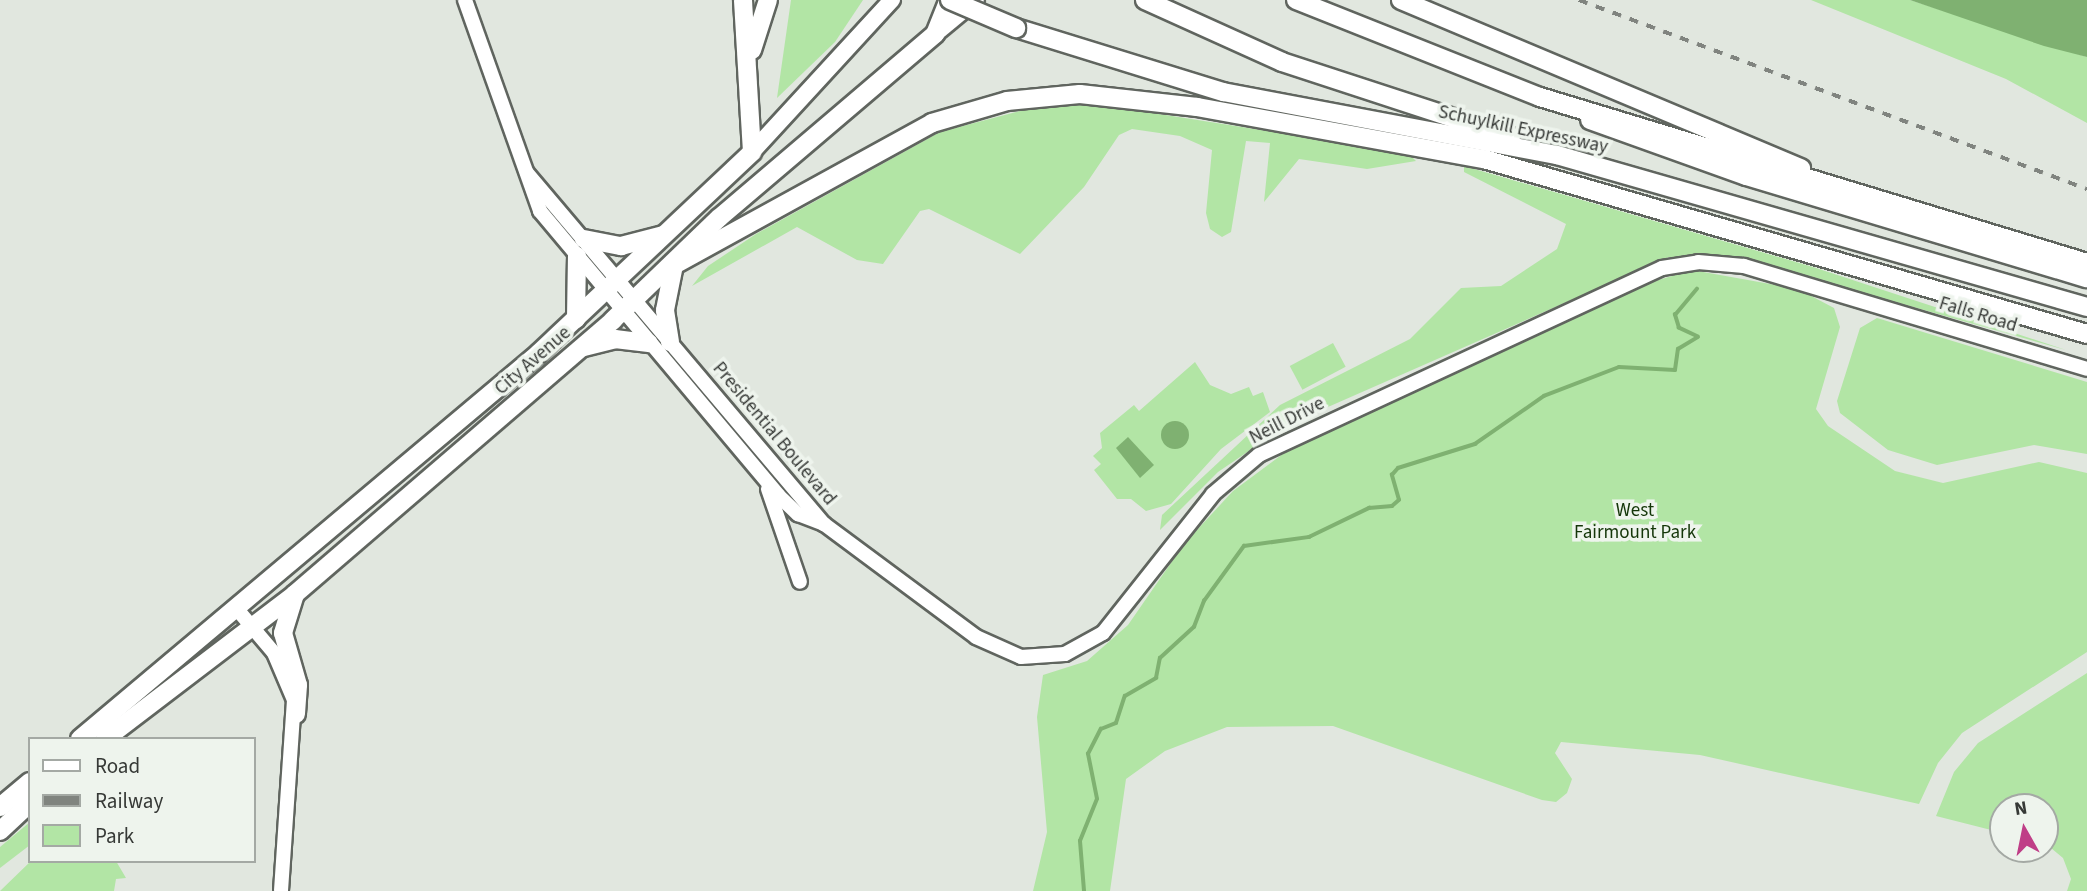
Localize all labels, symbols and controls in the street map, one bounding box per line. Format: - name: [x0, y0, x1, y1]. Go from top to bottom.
- street label: Schuylkill Expressway: [1436, 101, 1610, 159]
- street label: Falls Road: [1936, 292, 2020, 338]
- street label: City Avenue: [490, 322, 576, 400]
- street label: Presidential Boulevard: [707, 358, 841, 510]
- street label: Neill Drive: [1246, 392, 1328, 450]
- park label: West Fairmount Park: [1574, 500, 1696, 544]
- legend: [28, 737, 256, 863]
- text: Road: [95, 751, 140, 781]
- text: Railway: [95, 786, 163, 816]
- north arrow: [1989, 793, 2059, 863]
- text: N: [2013, 794, 2029, 823]
- text: Park: [95, 821, 134, 851]

